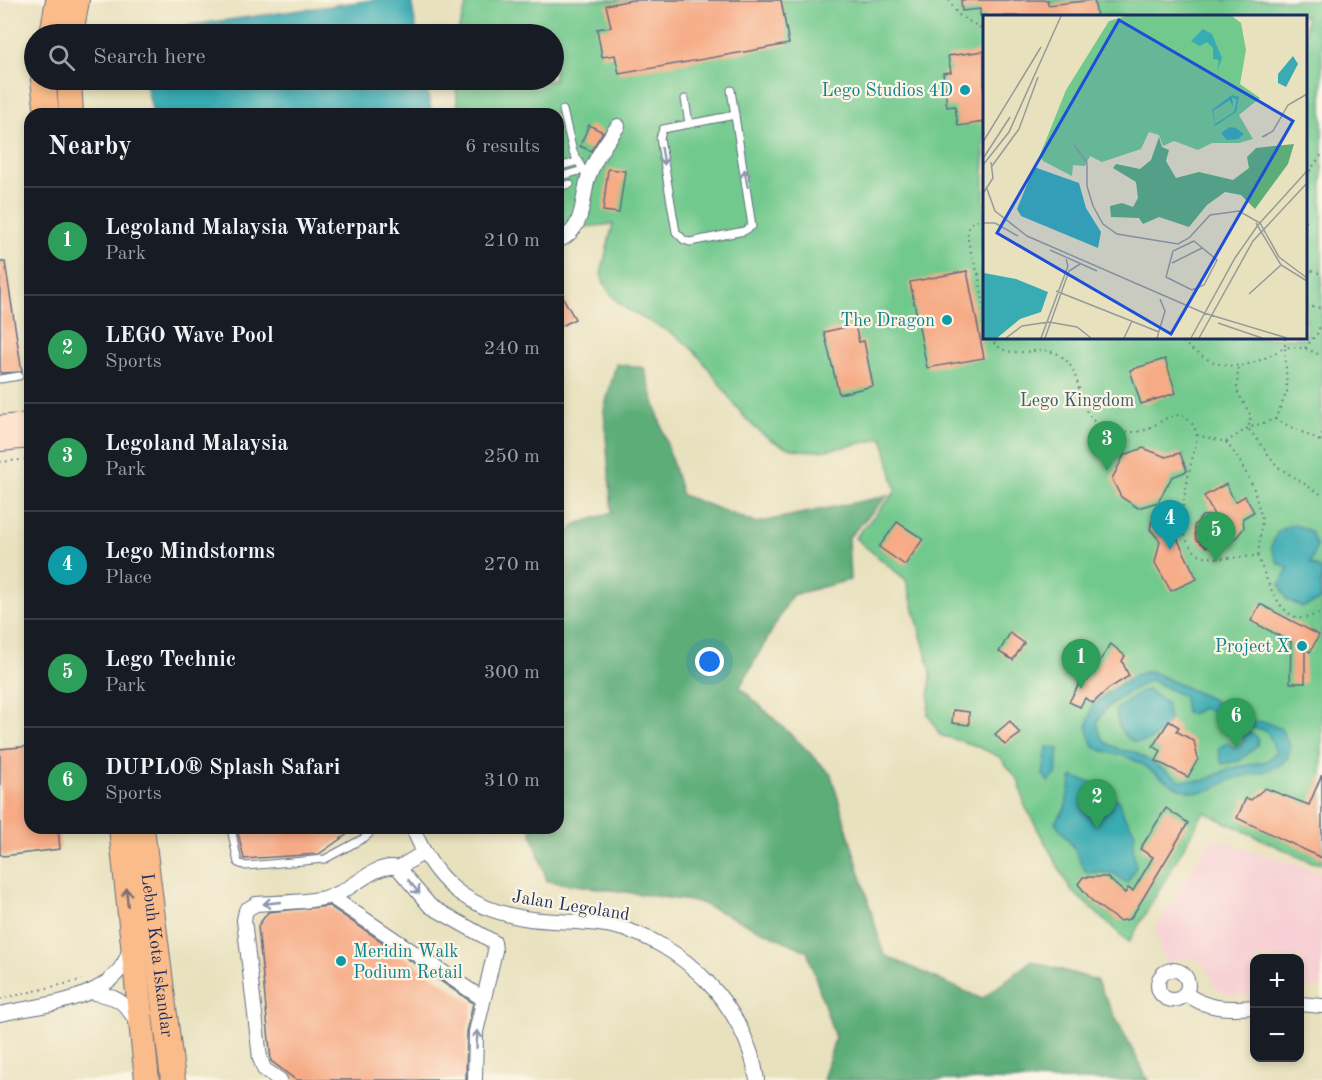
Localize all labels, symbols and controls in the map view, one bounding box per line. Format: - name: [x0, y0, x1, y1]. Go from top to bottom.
- inset map: [983, 15, 1307, 339]
- search box: [24, 24, 564, 90]
- icon: search: [45, 41, 78, 74]
- text: Search here: [93, 46, 206, 68]
- place label: Lego Studios 4D: [821, 82, 953, 100]
- marker: Lego Studios 4D: [958, 83, 972, 97]
- text: Nearby: [48, 134, 132, 160]
- text: 6 results: [465, 137, 540, 157]
- one-way arrow: [657, 145, 668, 165]
- one-way arrow: [740, 168, 751, 188]
- text: Legoland Malaysia Waterpark: [105, 217, 400, 239]
- text: 1: [62, 231, 73, 251]
- text: 210 m: [484, 231, 540, 251]
- text: Park: [105, 244, 146, 264]
- place label: The Dragon: [840, 312, 935, 330]
- marker: The Dragon: [940, 313, 954, 327]
- text: LEGO Wave Pool: [105, 325, 274, 347]
- text: 2: [62, 339, 73, 359]
- text: 240 m: [484, 339, 540, 359]
- text: Sports: [105, 352, 162, 372]
- park label: Lego Kingdom: [1020, 392, 1134, 410]
- pin: 3: [1088, 422, 1126, 471]
- text: Legoland Malaysia: [105, 433, 288, 455]
- text: 3: [62, 447, 73, 467]
- text: 250 m: [484, 447, 540, 467]
- text: Park: [105, 460, 146, 480]
- pin: 4: [1150, 500, 1190, 550]
- pin: 5: [1196, 512, 1236, 562]
- text: Lego Mindstorms: [105, 541, 275, 563]
- text: 4: [62, 555, 73, 575]
- text: 270 m: [484, 555, 540, 575]
- text: Place: [105, 568, 152, 588]
- place label: Project X: [1215, 638, 1290, 656]
- marker: Project X: [1295, 639, 1309, 653]
- pin: 1: [1062, 640, 1100, 689]
- your location: [695, 647, 724, 676]
- text: Lego Technic: [105, 649, 236, 671]
- text: 5: [62, 663, 73, 683]
- text: 300 m: [484, 663, 540, 683]
- text: Park: [105, 676, 146, 696]
- pin: 6: [1216, 698, 1256, 748]
- text: DUPLO® Splash Safari: [105, 757, 340, 779]
- text: 6: [62, 771, 73, 791]
- text: 310 m: [484, 771, 540, 791]
- pin: 2: [1078, 780, 1116, 829]
- text: Sports: [105, 784, 162, 804]
- street label: Lebuh Kota Iskandar: [138, 872, 176, 1039]
- one-way arrow: [407, 878, 420, 894]
- one-way arrow: [121, 887, 132, 907]
- street label: Jalan Legoland: [511, 888, 631, 924]
- one-way arrow: [262, 898, 282, 909]
- place label: Meridin Walk Podium Retail: [353, 943, 463, 982]
- marker: Meridin Walk Podium Retail: [334, 954, 348, 968]
- map controls: [1250, 954, 1304, 1062]
- button: +: [1250, 954, 1304, 1008]
- button: −: [1250, 1008, 1304, 1062]
- one-way arrow: [471, 1030, 482, 1050]

